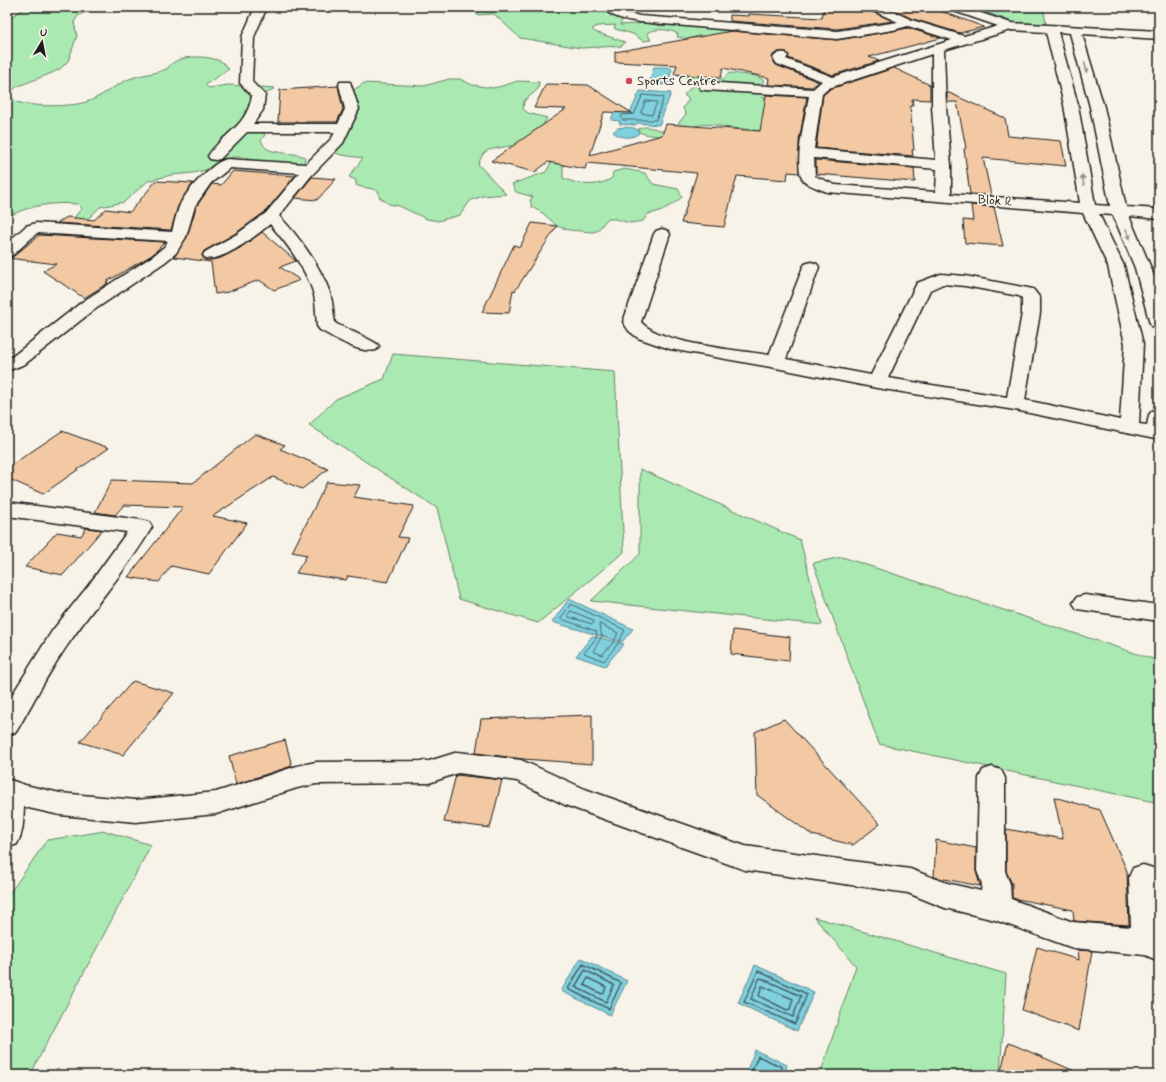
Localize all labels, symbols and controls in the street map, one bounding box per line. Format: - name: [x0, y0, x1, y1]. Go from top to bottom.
- north arrow: [22, 22, 62, 62]
- text: U: [39, 26, 48, 41]
- one-way arrow: [1083, 62, 1089, 74]
- place label: Sports Centre: [637, 73, 716, 90]
- marker: Sports Centre: [624, 76, 634, 86]
- one-way arrow: [1080, 174, 1086, 186]
- street label: Blok R: [977, 191, 1013, 211]
- one-way arrow: [1126, 229, 1132, 241]

